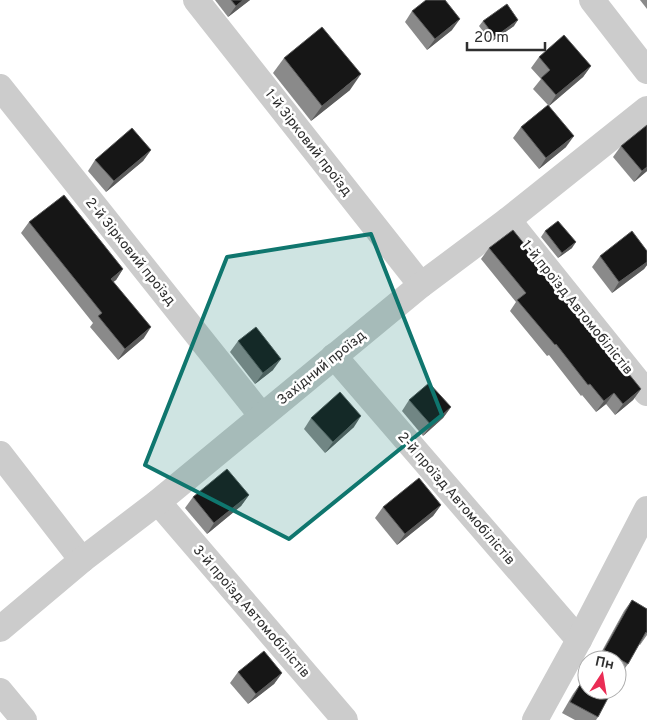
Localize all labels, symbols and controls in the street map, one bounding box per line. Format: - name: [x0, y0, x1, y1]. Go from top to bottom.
- scale bar: [467, 20, 544, 52]
- text: 20 m: [474, 29, 509, 48]
- street label: 1-й Зірковий проїзд: [261, 86, 355, 200]
- street label: 2-й Зірковий проїзд: [81, 195, 179, 309]
- street label: 1-й проїзд Автомобілістів: [517, 237, 636, 378]
- street label: Західний проїзд: [274, 327, 370, 409]
- street label: 2-й проїзд Автомобілістів: [394, 429, 518, 569]
- street label: 3-й проїзд Автомобілістів: [189, 542, 313, 682]
- north arrow: [577, 650, 627, 700]
- text: Пн: [593, 653, 615, 674]

